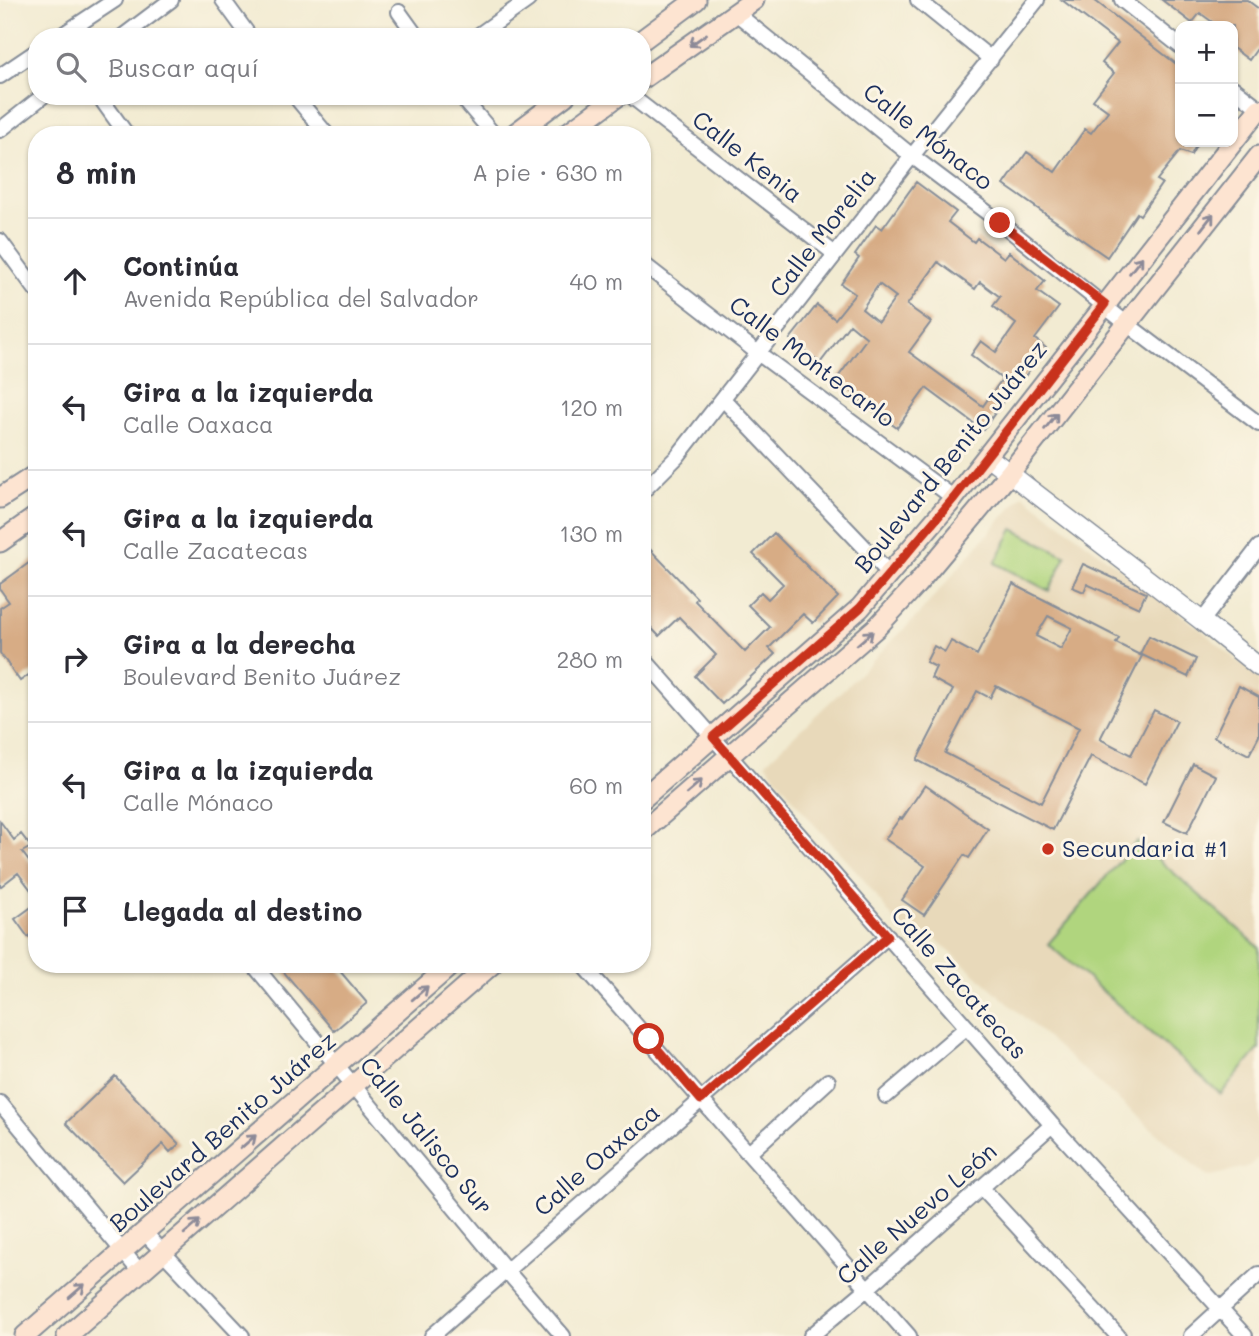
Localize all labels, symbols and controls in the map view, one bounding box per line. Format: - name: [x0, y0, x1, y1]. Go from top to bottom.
- map controls: [1175, 21, 1238, 147]
- button: +: [1175, 21, 1238, 84]
- search box: [28, 28, 651, 105]
- one-way arrow: [689, 33, 708, 47]
- icon: search: [52, 48, 90, 86]
- text: Buscar aquí: [108, 50, 259, 84]
- street label: Calle Mónaco: [858, 75, 1000, 196]
- button: −: [1175, 84, 1238, 147]
- street label: Calle Kenia: [686, 103, 809, 209]
- text: 8 min: [56, 152, 137, 192]
- text: A pie · 630 m: [472, 157, 623, 187]
- street label: Calle Morelia: [762, 161, 882, 303]
- route end: [984, 207, 1015, 238]
- one-way arrow: [1199, 214, 1214, 232]
- text: Continúa: [123, 249, 239, 283]
- one-way arrow: [1128, 256, 1143, 275]
- icon: ahead: [56, 262, 94, 300]
- text: 40 m: [570, 266, 623, 296]
- text: Avenida República del Salvador: [123, 283, 479, 313]
- street label: Calle Montecarlo: [724, 288, 902, 433]
- street label: Boulevard Benito Juárez: [846, 334, 1053, 579]
- text: Gira a la izquierda: [123, 375, 374, 409]
- icon: left: [56, 388, 94, 426]
- text: 120 m: [560, 392, 623, 422]
- text: Calle Oaxaca: [123, 409, 273, 439]
- one-way arrow: [1044, 412, 1059, 430]
- text: Gira a la izquierda: [123, 501, 374, 535]
- icon: left: [56, 514, 94, 552]
- text: 130 m: [559, 518, 623, 548]
- text: Calle Zacatecas: [123, 535, 308, 565]
- text: Gira a la derecha: [123, 627, 356, 661]
- one-way arrow: [856, 629, 873, 646]
- icon: right: [56, 640, 94, 678]
- text: 280 m: [556, 644, 623, 674]
- text: Boulevard Benito Juárez: [123, 661, 401, 691]
- text: Gira a la izquierda: [123, 753, 374, 787]
- icon: left: [56, 766, 94, 804]
- text: 60 m: [569, 770, 623, 800]
- one-way arrow: [684, 779, 702, 795]
- text: Calle Mónaco: [123, 787, 273, 817]
- place label: Secundaria #1: [1062, 832, 1229, 863]
- marker: Secundaria #1: [1040, 841, 1056, 857]
- icon: arrive: [56, 892, 94, 930]
- text: Llegada al destino: [123, 894, 362, 928]
- street label: Calle Zacatecas: [885, 899, 1035, 1065]
- one-way arrow: [411, 985, 429, 1001]
- route start: [633, 1023, 664, 1054]
- street label: Boulevard Benito Juárez: [102, 1024, 342, 1238]
- street label: Calle Jalisco Sur: [354, 1050, 500, 1220]
- street label: Calle Oaxaca: [527, 1096, 665, 1222]
- one-way arrow: [239, 1134, 257, 1150]
- street label: Calle Nuevo León: [830, 1135, 1002, 1291]
- one-way arrow: [183, 1218, 200, 1235]
- one-way arrow: [67, 1283, 85, 1299]

